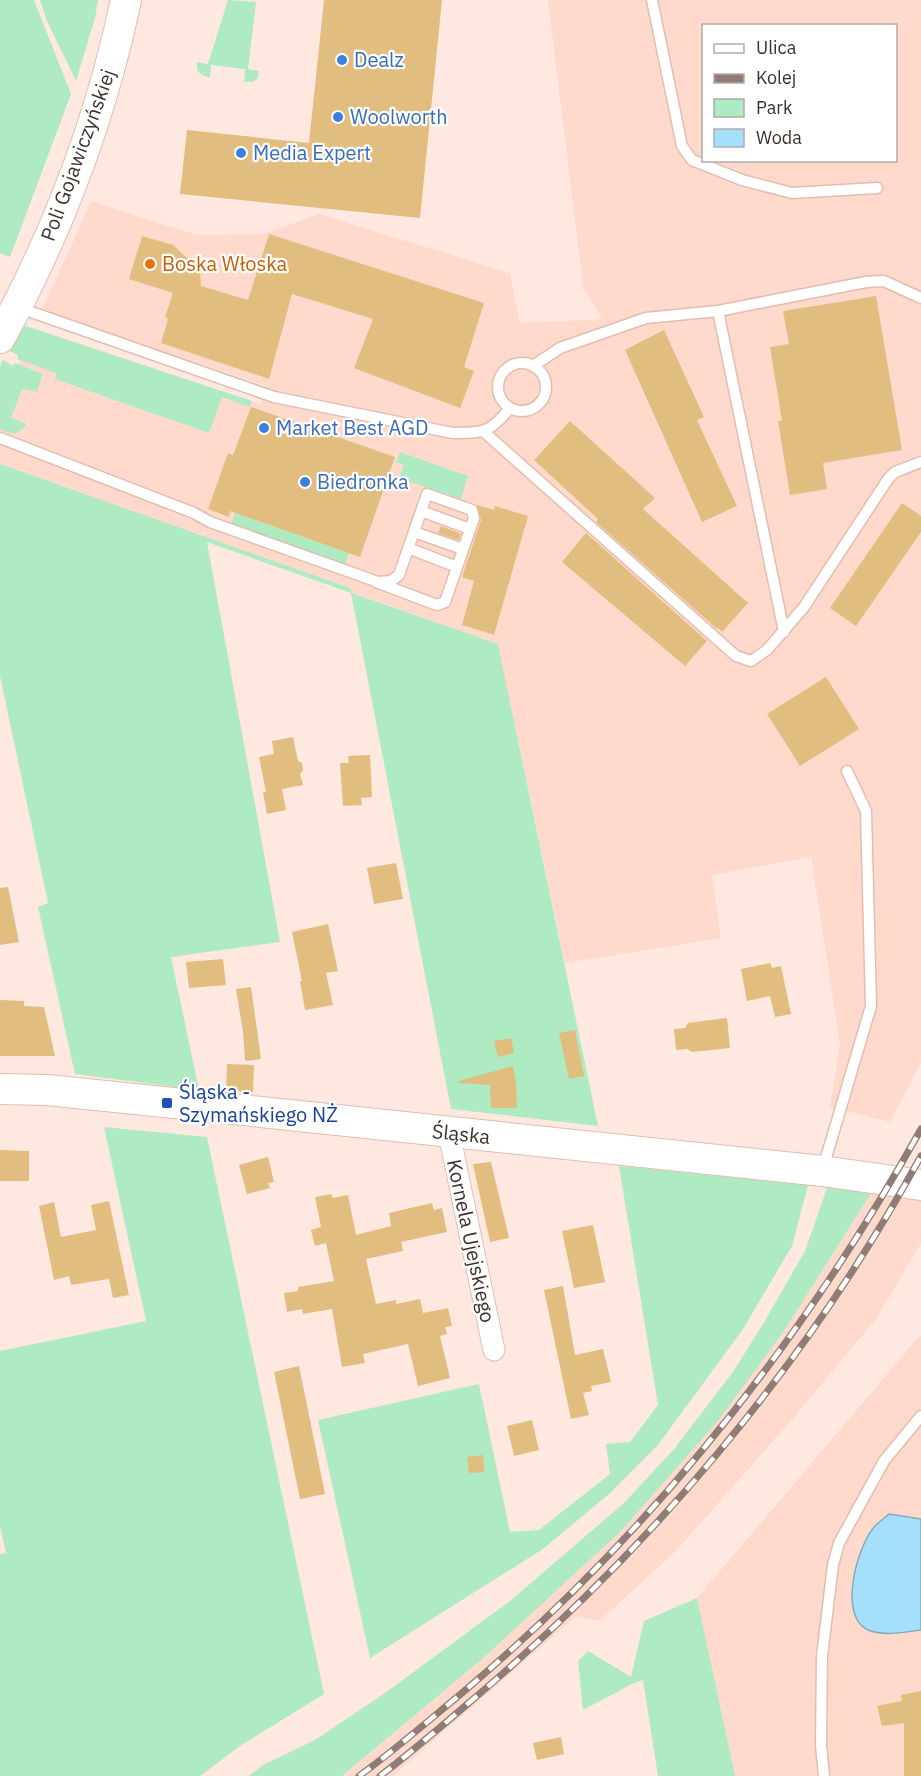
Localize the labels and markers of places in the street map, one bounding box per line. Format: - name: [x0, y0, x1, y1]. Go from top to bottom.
- place label: Dealz: [354, 46, 404, 73]
- marker: Dealz: [335, 53, 349, 67]
- place label: Woolworth: [350, 103, 448, 130]
- marker: Woolworth: [331, 110, 345, 124]
- place label: Media Expert: [253, 139, 371, 166]
- marker: Media Expert: [234, 146, 248, 160]
- place label: Boska Włoska: [162, 250, 288, 277]
- marker: Boska Włoska: [143, 257, 157, 271]
- place label: Market Best AGD: [276, 414, 428, 441]
- marker: Market Best AGD: [257, 421, 271, 435]
- place label: Biedronka: [317, 468, 409, 495]
- marker: Biedronka: [298, 475, 312, 489]
- place label: Śląska - Szymańskiego NŻ: [179, 1078, 338, 1128]
- marker: Śląska - Szymańskiego NŻ: [160, 1096, 174, 1110]

